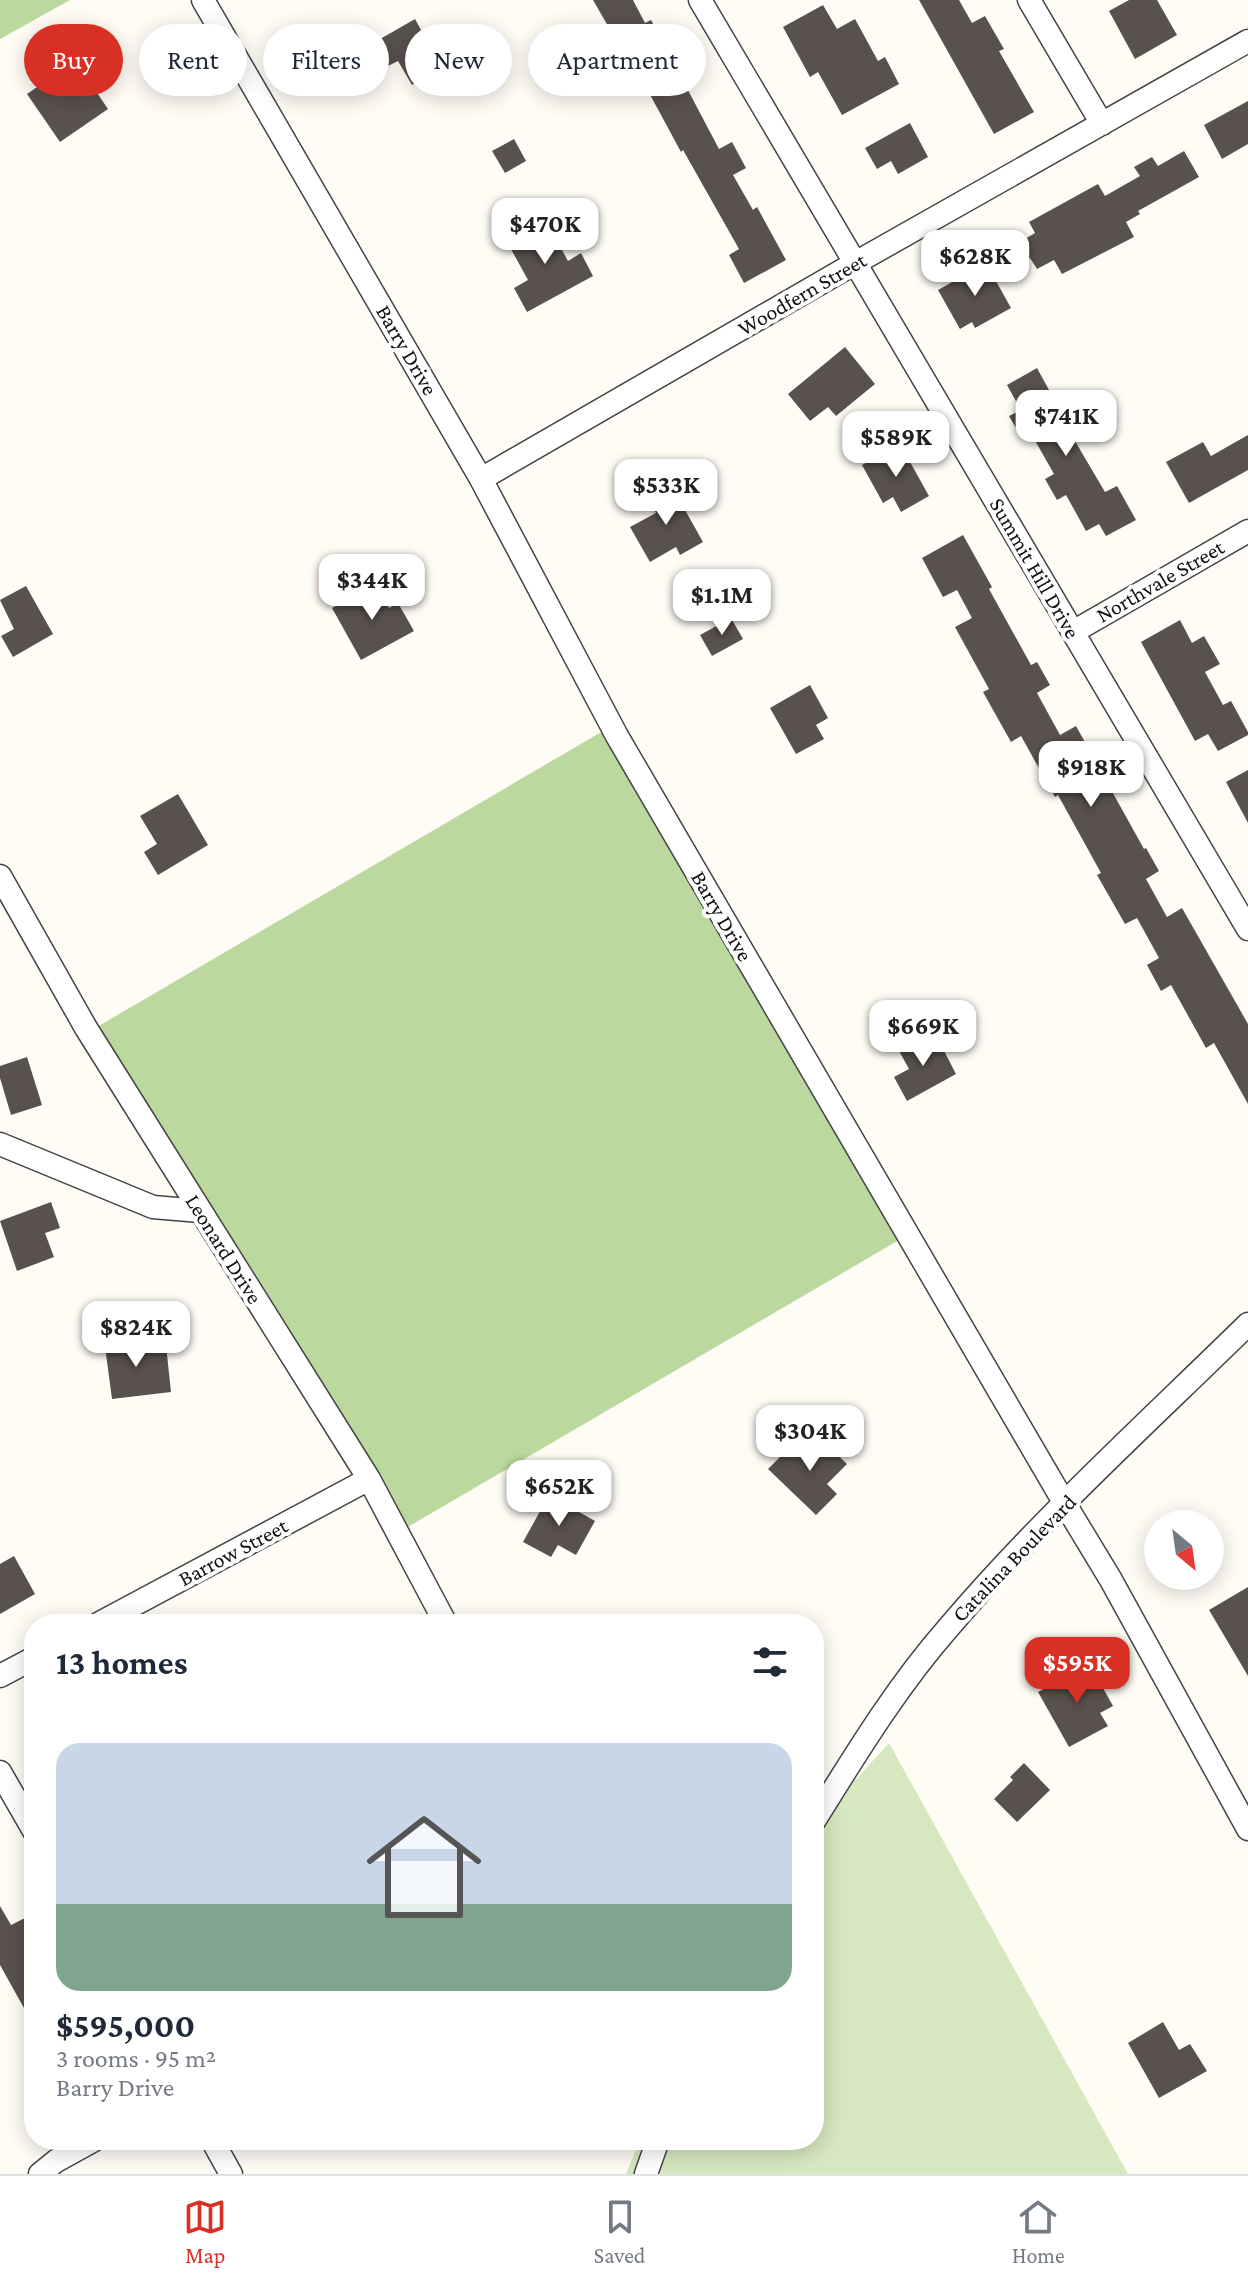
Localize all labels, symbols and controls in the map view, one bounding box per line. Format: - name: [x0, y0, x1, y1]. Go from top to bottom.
- chip: Buy: [24, 24, 123, 96]
- chip: Rent: [139, 24, 247, 96]
- chip: Filters: [263, 24, 389, 96]
- chip: New: [405, 24, 512, 96]
- chip: Apartment: [528, 24, 706, 96]
- pin: $470K: [489, 198, 601, 266]
- text: $470K: [510, 209, 581, 238]
- pin: $628K: [919, 230, 1031, 298]
- text: $628K: [939, 241, 1011, 270]
- street label: Woodfern Street: [733, 247, 871, 341]
- street label: Barry Drive: [371, 300, 443, 400]
- pin: $741K: [1010, 390, 1122, 458]
- text: $741K: [1034, 401, 1098, 430]
- pin: $589K: [840, 411, 952, 479]
- text: $589K: [860, 422, 932, 451]
- pin: $533K: [610, 459, 722, 527]
- text: $533K: [633, 470, 700, 499]
- street label: Summit Hill Drive: [985, 493, 1085, 643]
- street label: Northvale Street: [1092, 534, 1229, 628]
- pin: $344K: [316, 554, 428, 622]
- text: $344K: [337, 565, 407, 594]
- pin: $1.1M: [666, 569, 778, 637]
- text: $1.1M: [691, 580, 753, 609]
- pin: $918K: [1035, 741, 1147, 809]
- text: $918K: [1057, 752, 1125, 781]
- street label: Barry Drive: [686, 866, 758, 966]
- pin: $669K: [867, 1000, 979, 1068]
- text: $669K: [887, 1011, 959, 1040]
- street label: Leonard Drive: [180, 1190, 268, 1308]
- pin: $824K: [80, 1301, 192, 1369]
- text: $824K: [100, 1312, 172, 1341]
- pin: $304K: [754, 1405, 866, 1473]
- text: $304K: [774, 1416, 846, 1445]
- pin: $652K: [503, 1460, 615, 1528]
- text: $652K: [524, 1471, 594, 1500]
- street label: Catalina Boulevard: [947, 1489, 1081, 1627]
- north arrow: [1144, 1510, 1224, 1590]
- map controls: [1144, 1510, 1224, 1590]
- street label: Barrow Street: [174, 1512, 293, 1591]
- pin: $595K: [1021, 1637, 1133, 1705]
- icon: filters: [748, 1640, 792, 1684]
- text: 13 homes: [56, 1644, 188, 1681]
- text: $595K: [1043, 1648, 1111, 1677]
- icon: home: [352, 1795, 496, 1939]
- text: $595,000: [56, 2007, 195, 2044]
- text: 3 rooms · 95 m²: [56, 2044, 216, 2073]
- text: Barry Drive: [56, 2073, 174, 2102]
- tab: Map: [183, 2195, 227, 2268]
- tab: Saved: [594, 2195, 645, 2268]
- tab: Home: [1012, 2195, 1065, 2268]

